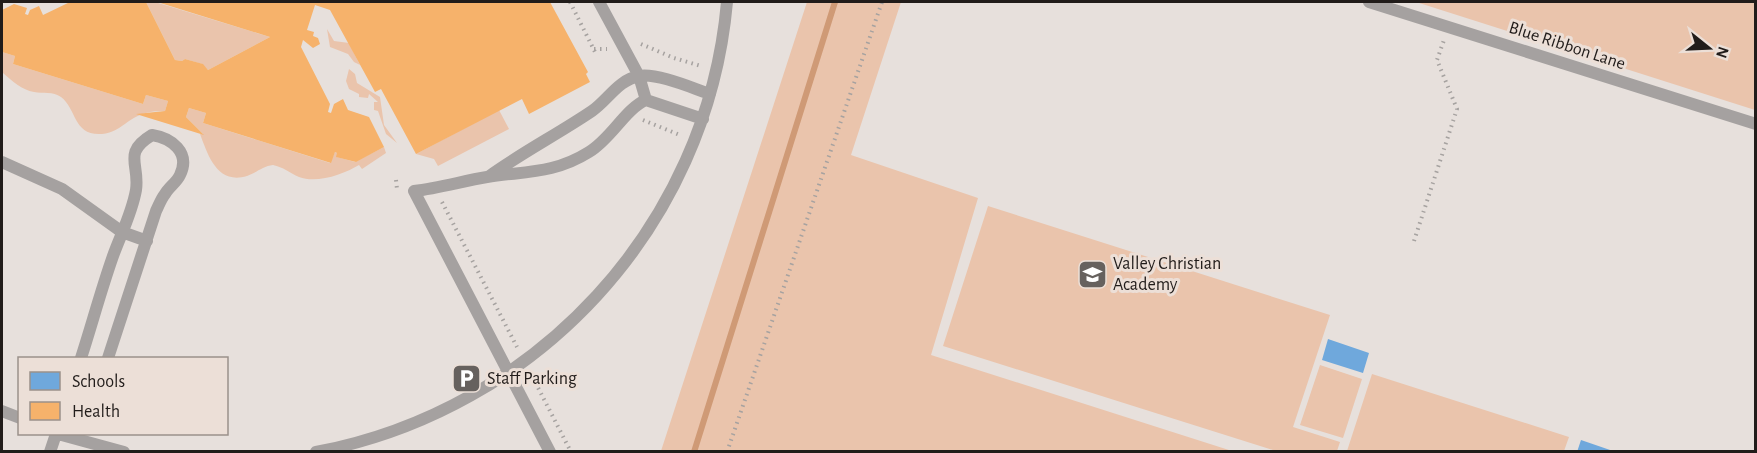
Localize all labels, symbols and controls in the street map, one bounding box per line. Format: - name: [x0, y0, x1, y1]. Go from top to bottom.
- north arrow: [1679, 18, 1739, 78]
- street label: Blue Ribbon Lane: [1506, 19, 1628, 73]
- text: N: [1713, 45, 1732, 60]
- place label: Valley Christian Academy: [1113, 255, 1221, 294]
- school or university icon: Valley Christian Academy: [1076, 258, 1108, 290]
- legend: [18, 357, 228, 435]
- parking icon: Staff Parking: [450, 363, 482, 395]
- place label: Staff Parking: [487, 370, 577, 388]
- text: Schools: [72, 373, 125, 391]
- text: Health: [72, 403, 120, 421]

